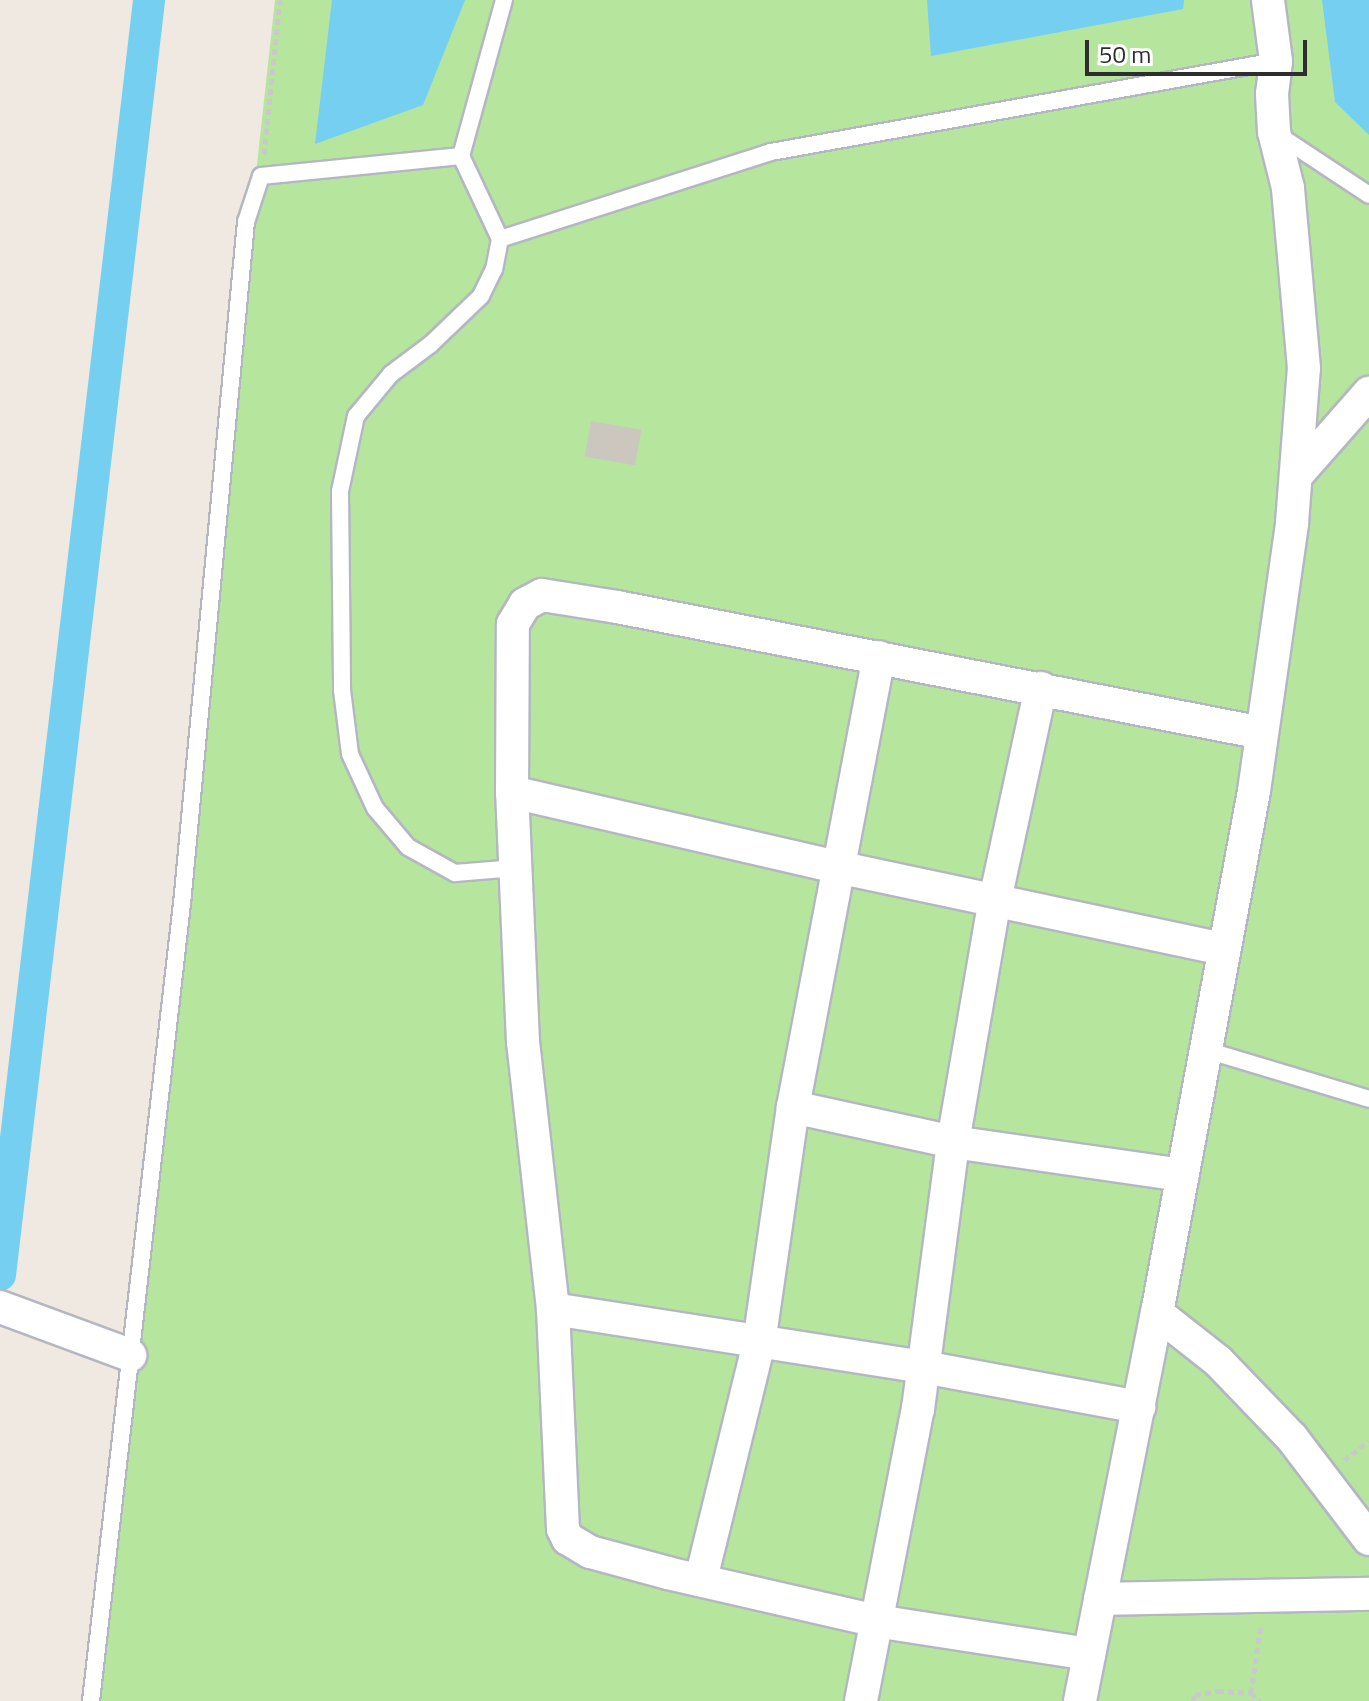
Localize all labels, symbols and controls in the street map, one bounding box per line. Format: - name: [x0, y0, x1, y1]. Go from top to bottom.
- scale bar: [1089, 24, 1311, 74]
- text: 50 m: [1099, 36, 1151, 72]

